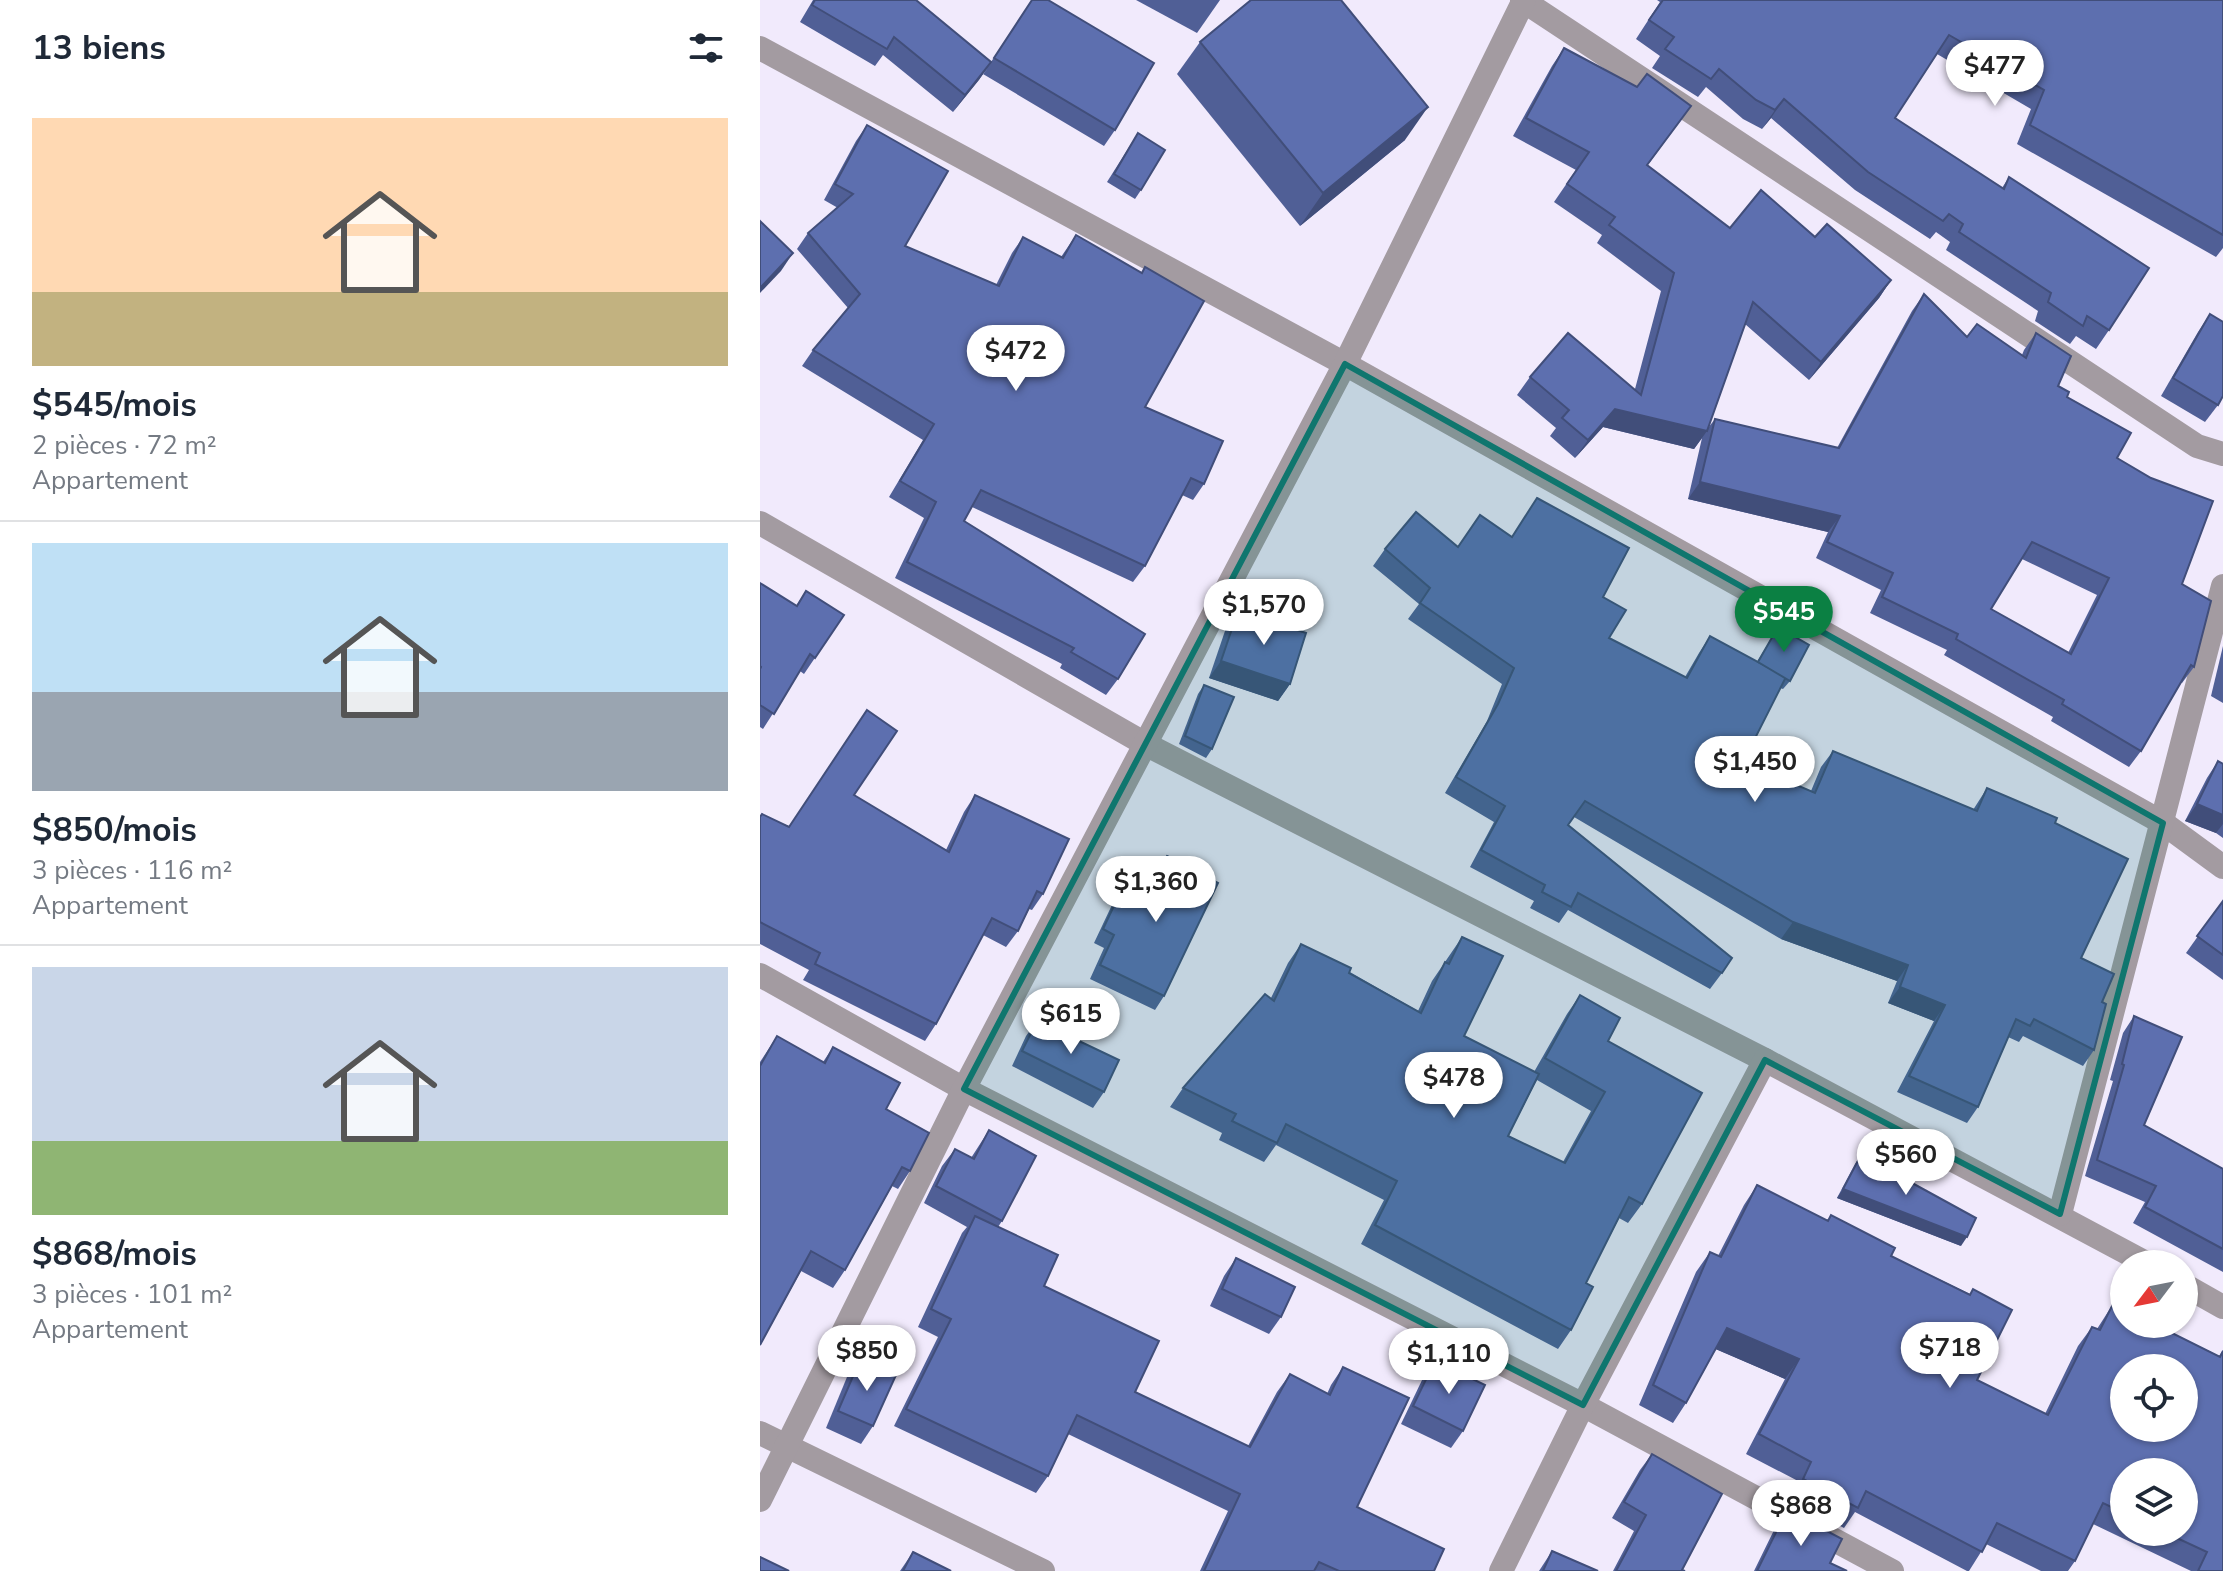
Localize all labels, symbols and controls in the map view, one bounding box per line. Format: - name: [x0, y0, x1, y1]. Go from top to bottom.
- text: 13 biens: [32, 25, 166, 71]
- icon: filters: [684, 26, 728, 70]
- pin: $477: [1948, 40, 2042, 108]
- text: $477: [1964, 48, 2026, 83]
- icon: home: [308, 170, 452, 314]
- pin: $472: [969, 325, 1063, 393]
- text: $472: [985, 333, 1047, 368]
- text: $545/mois: [32, 382, 197, 428]
- text: 2 pièces · 72 m²: [32, 428, 217, 463]
- text: Appartement: [32, 463, 188, 498]
- pin: $1,570: [1199, 579, 1329, 647]
- pin: $545: [1737, 586, 1831, 654]
- text: $1,570: [1222, 587, 1306, 622]
- text: $545: [1753, 594, 1815, 629]
- icon: home: [308, 595, 452, 739]
- pin: $1,450: [1690, 736, 1820, 804]
- text: $1,450: [1713, 744, 1797, 779]
- text: $850/mois: [32, 807, 197, 853]
- text: 3 pièces · 116 m²: [32, 853, 232, 888]
- pin: $1,360: [1091, 856, 1221, 924]
- text: $1,360: [1114, 864, 1198, 899]
- text: Appartement: [32, 888, 188, 923]
- pin: $615: [1024, 988, 1118, 1056]
- text: $615: [1040, 996, 1102, 1031]
- icon: home: [308, 1019, 452, 1163]
- pin: $478: [1407, 1052, 1501, 1120]
- text: $478: [1423, 1060, 1485, 1095]
- pin: $560: [1859, 1129, 1953, 1197]
- text: $560: [1875, 1137, 1937, 1172]
- text: $868/mois: [32, 1231, 197, 1277]
- north arrow: [2110, 1250, 2198, 1338]
- map controls: [2110, 1250, 2198, 1546]
- text: 3 pièces · 101 m²: [32, 1277, 232, 1312]
- text: Appartement: [32, 1312, 188, 1347]
- pin: $718: [1903, 1322, 1997, 1390]
- pin: $850: [820, 1325, 914, 1393]
- pin: $1,110: [1384, 1328, 1514, 1396]
- text: $718: [1919, 1330, 1981, 1365]
- text: $850: [836, 1333, 898, 1368]
- text: $1,110: [1407, 1336, 1491, 1371]
- button: locate: [2110, 1354, 2198, 1442]
- button: layers: [2110, 1458, 2198, 1546]
- pin: $868: [1754, 1480, 1848, 1548]
- text: $868: [1770, 1488, 1832, 1523]

